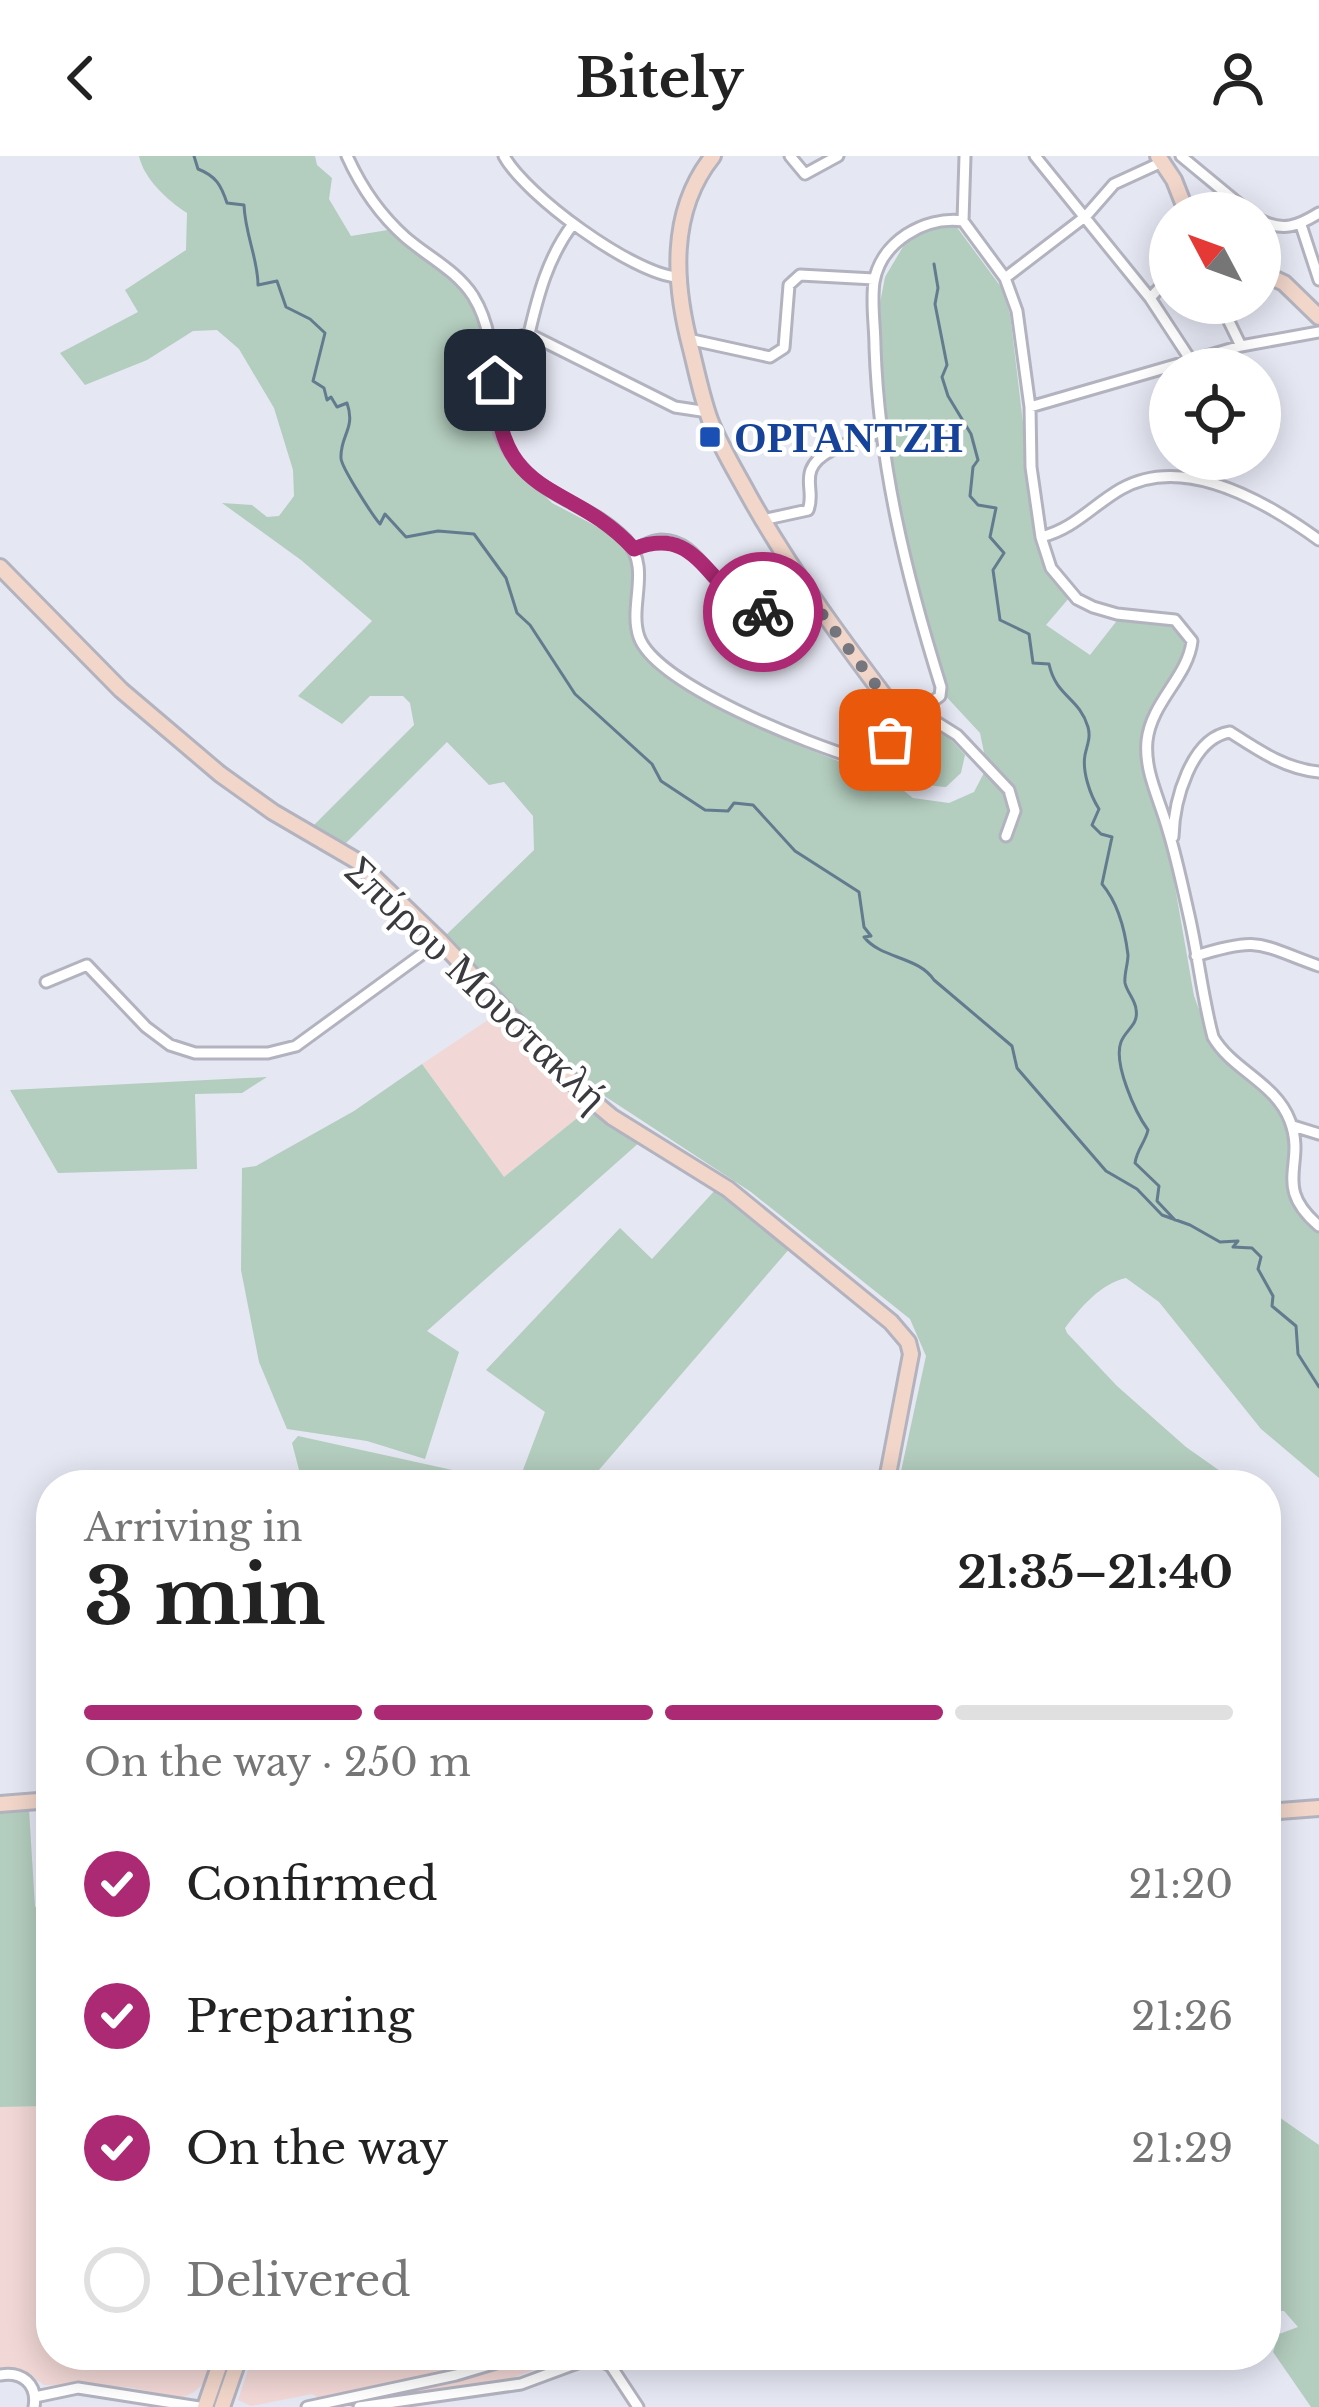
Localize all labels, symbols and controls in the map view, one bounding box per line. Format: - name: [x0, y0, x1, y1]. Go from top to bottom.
- icon: back: [48, 45, 114, 111]
- text: Bitely: [575, 45, 744, 112]
- icon: person: [1205, 45, 1271, 111]
- north arrow: [1149, 192, 1281, 324]
- map controls: [1149, 192, 1281, 480]
- pin: [444, 329, 546, 431]
- icon: home: [462, 347, 528, 413]
- button: locate: [1149, 348, 1281, 480]
- place label: ΟΡΓΑΝΤΖΗ: [734, 411, 963, 463]
- marker: ΟΡΓΑΝΤΖΗ: [697, 424, 723, 450]
- courier: [703, 552, 823, 672]
- icon: bike: [730, 579, 796, 645]
- pin: [839, 689, 941, 791]
- icon: bag: [857, 707, 923, 773]
- street label: Σπύρου Μουστακλή: [335, 844, 619, 1122]
- text: Arriving in: [84, 1503, 303, 1552]
- text: 21:35–21:40: [957, 1544, 1233, 1600]
- text: 3 min: [84, 1548, 326, 1645]
- text: On the way · 250 m: [84, 1738, 471, 1787]
- icon: check: [84, 1851, 150, 1917]
- text: Confirmed: [186, 1856, 438, 1912]
- text: 21:20: [1129, 1860, 1233, 1909]
- icon: check: [84, 1983, 150, 2049]
- text: Preparing: [186, 1988, 414, 2044]
- text: 21:26: [1131, 1992, 1233, 2041]
- icon: check: [84, 2115, 150, 2181]
- text: On the way: [186, 2120, 449, 2176]
- text: 21:29: [1131, 2124, 1233, 2173]
- text: Delivered: [186, 2252, 411, 2308]

